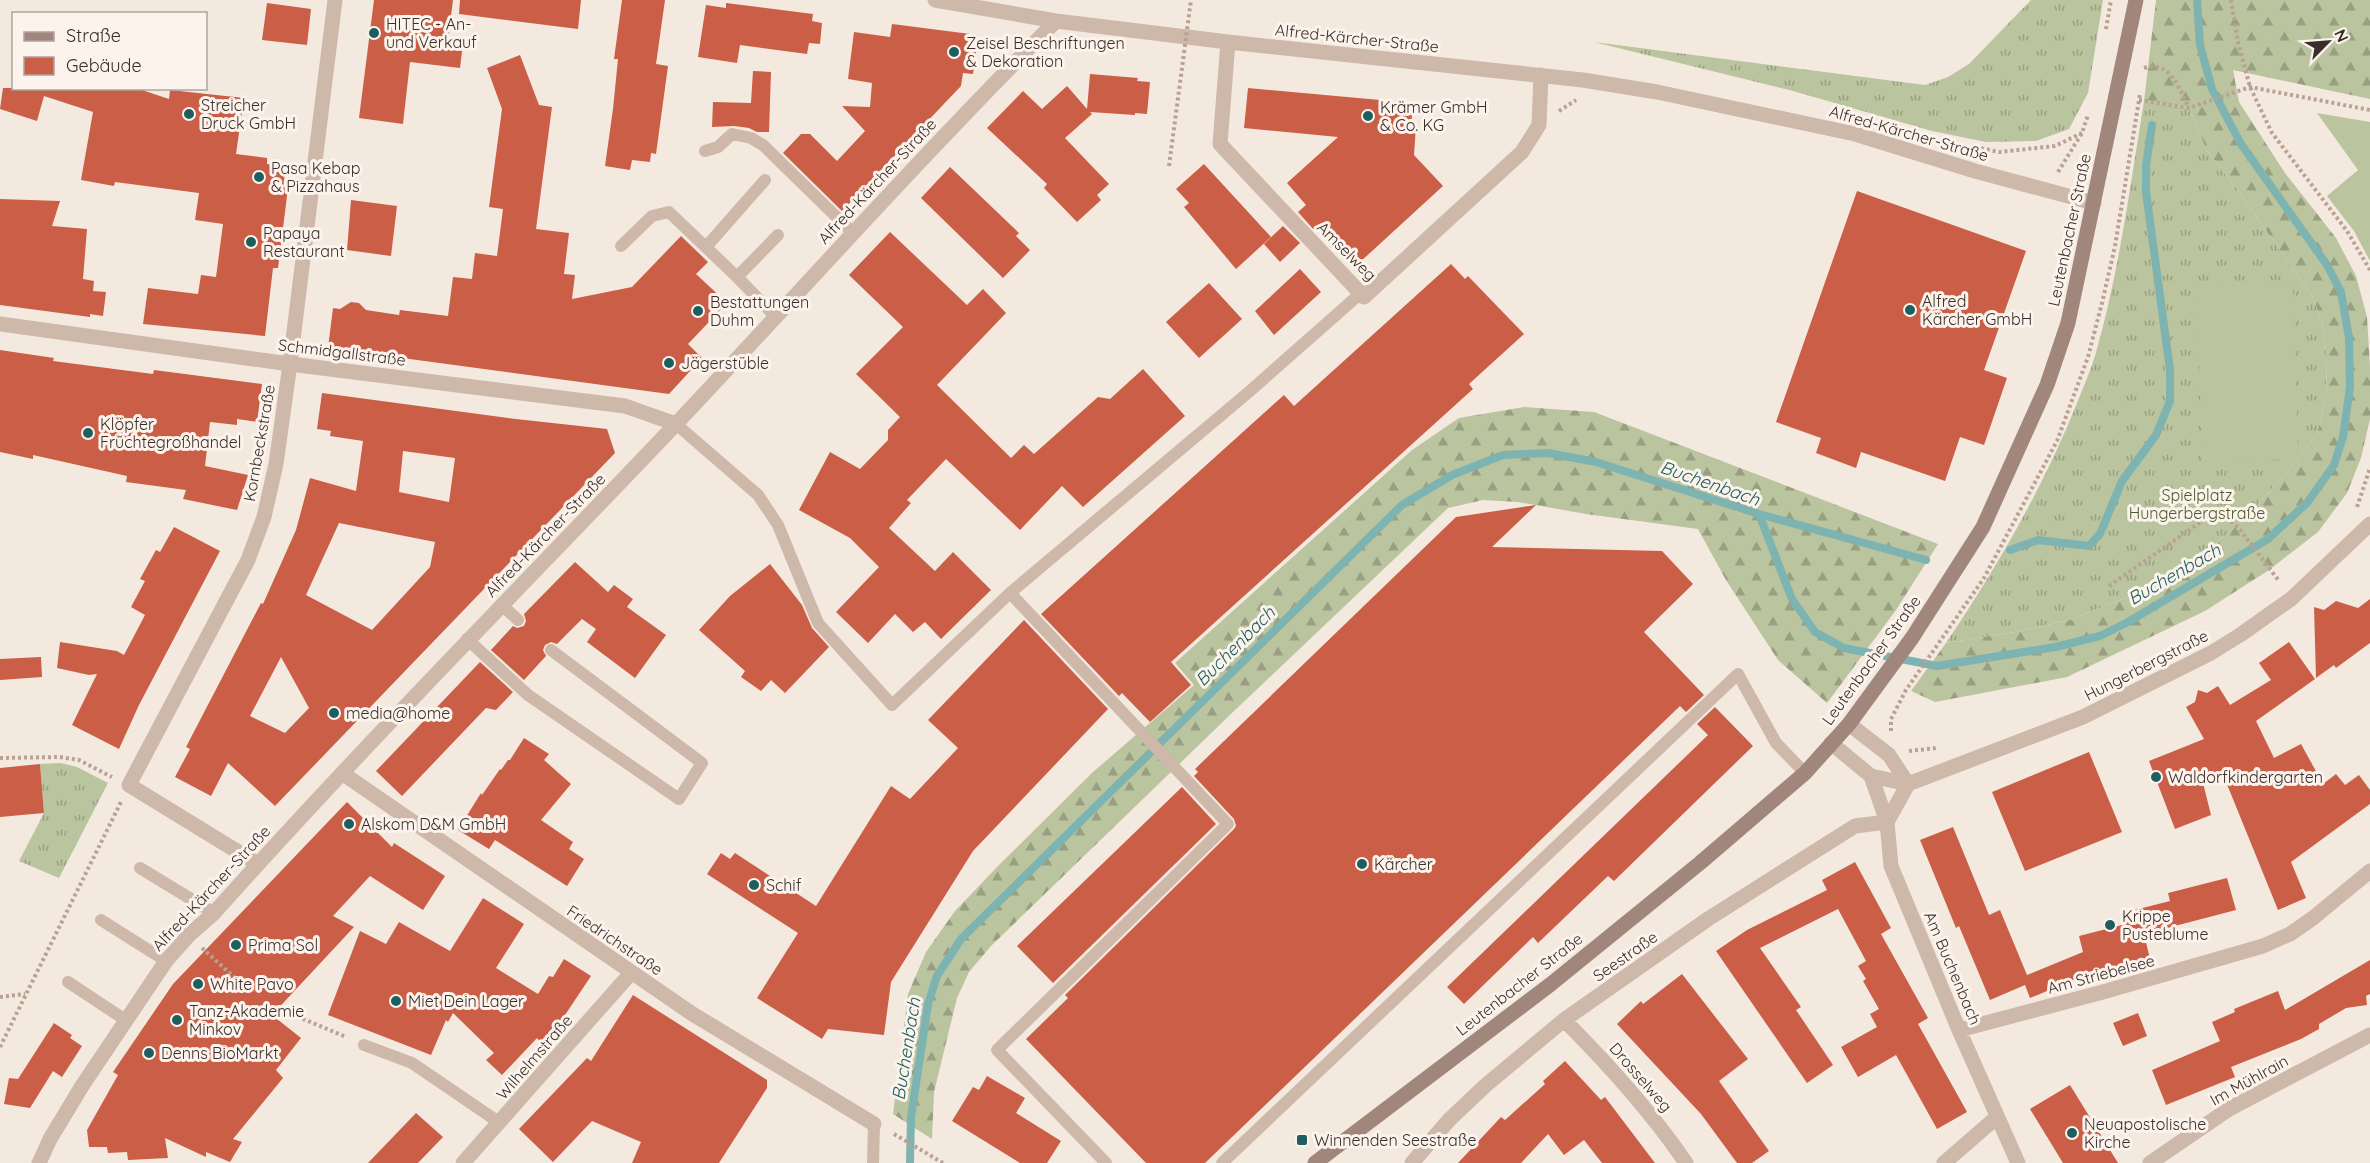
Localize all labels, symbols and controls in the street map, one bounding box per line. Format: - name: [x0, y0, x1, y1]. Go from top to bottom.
- legend: [12, 12, 207, 90]
- north arrow: [2298, 12, 2358, 72]
- place label: HITEC - An- und Verkauf: [386, 14, 477, 52]
- street label: Alfred-Kärcher-Straße: [1274, 19, 1440, 57]
- text: Straße: [66, 24, 121, 47]
- marker: HITEC - An- und Verkauf: [367, 26, 381, 40]
- text: N: [2330, 26, 2353, 45]
- place label: Zeisel Beschriftungen & Dekoration: [966, 33, 1125, 71]
- marker: Zeisel Beschriftungen & Dekoration: [947, 45, 961, 59]
- text: Gebäude: [66, 54, 142, 77]
- place label: Streicher Druck GmbH: [201, 95, 296, 133]
- place label: Krämer GmbH & Co. KG: [1380, 97, 1487, 135]
- street label: Alfred-Kärcher-Straße: [1827, 101, 1991, 165]
- marker: Streicher Druck GmbH: [182, 107, 196, 121]
- marker: Krämer GmbH & Co. KG: [1361, 109, 1375, 123]
- street label: Alfred-Kärcher-Straße: [814, 114, 940, 248]
- street label: Leutenbacher Straße: [2043, 152, 2095, 308]
- place label: Pasa Kebap & Pizzahaus: [271, 158, 360, 196]
- marker: Pasa Kebap & Pizzahaus: [252, 170, 266, 184]
- street label: Amselweg: [1313, 217, 1381, 285]
- place label: Papaya Restaurant: [263, 223, 345, 261]
- marker: Papaya Restaurant: [244, 235, 258, 249]
- place label: Alfred Kärcher GmbH: [1922, 291, 2032, 329]
- place label: Bestattungen Duhm: [710, 292, 809, 330]
- marker: Alfred Kärcher GmbH: [1903, 303, 1917, 317]
- marker: Bestattungen Duhm: [691, 304, 705, 318]
- street label: Schmidgallstraße: [277, 334, 407, 370]
- place label: Jägerstüble: [681, 353, 769, 373]
- marker: Jägerstüble: [662, 356, 676, 370]
- street label: Kornbeckstraße: [239, 383, 279, 503]
- place label: Klöpfer Früchtegroßhandel: [100, 414, 241, 452]
- marker: Klöpfer Früchtegroßhandel: [81, 426, 95, 440]
- water label: Buchenbach: [1657, 455, 1763, 511]
- street label: Alfred-Kärcher-Straße: [481, 469, 609, 601]
- park label: Spielplatz Hungerbergstraße: [2129, 485, 2265, 523]
- water label: Buchenbach: [2123, 538, 2225, 610]
- street label: Leutenbacher Straße: [1817, 591, 1925, 729]
- water label: Buchenbach: [1190, 601, 1280, 691]
- street label: Hungerbergstraße: [2081, 625, 2211, 705]
- place label: media@home: [346, 703, 450, 723]
- marker: media@home: [327, 706, 341, 720]
- place label: Waldorfkindergarten: [2168, 767, 2323, 787]
- marker: Waldorfkindergarten: [2149, 770, 2163, 784]
- place label: Alskom D&M GmbH: [361, 814, 506, 834]
- marker: Alskom D&M GmbH: [342, 817, 356, 831]
- street label: Alfred-Kärcher-Straße: [148, 821, 274, 955]
- place label: Kärcher: [1374, 854, 1433, 874]
- marker: Kärcher: [1355, 857, 1369, 871]
- place label: Schif: [766, 875, 802, 895]
- marker: Schif: [747, 878, 761, 892]
- street label: Friedrichstraße: [563, 901, 667, 979]
- place label: Krippe Pusteblume: [2122, 906, 2208, 944]
- street label: Am Buchenbach: [1920, 908, 1986, 1028]
- marker: Krippe Pusteblume: [2103, 918, 2117, 932]
- street label: Seestraße: [1589, 926, 1661, 986]
- street label: Leutenbacher Straße: [1452, 928, 1586, 1040]
- place label: Prima Sol: [248, 935, 318, 955]
- marker: Prima Sol: [229, 938, 243, 952]
- street label: Am Striebelsee: [2045, 950, 2157, 998]
- place label: White Pavo: [210, 974, 294, 994]
- marker: White Pavo: [191, 977, 205, 991]
- place label: Miet Dein Lager: [408, 991, 524, 1011]
- marker: Miet Dein Lager: [389, 994, 403, 1008]
- water label: Buchenbach: [887, 995, 926, 1102]
- place label: Tanz-Akademie Minkov: [189, 1001, 304, 1039]
- street label: Wilhelmstraße: [492, 1010, 576, 1104]
- marker: Tanz-Akademie Minkov: [170, 1013, 184, 1027]
- street label: Drosselweg: [1605, 1038, 1677, 1116]
- place label: Denns BioMarkt: [161, 1043, 279, 1063]
- marker: Denns BioMarkt: [142, 1046, 156, 1060]
- street label: Im Mühlrain: [2206, 1050, 2292, 1110]
- place label: Neuapostolische Kirche: [2084, 1114, 2206, 1152]
- marker: Neuapostolische Kirche: [2065, 1126, 2079, 1140]
- place label: Winnenden Seestraße: [1314, 1130, 1476, 1150]
- marker: Winnenden Seestraße: [1295, 1133, 1309, 1147]

